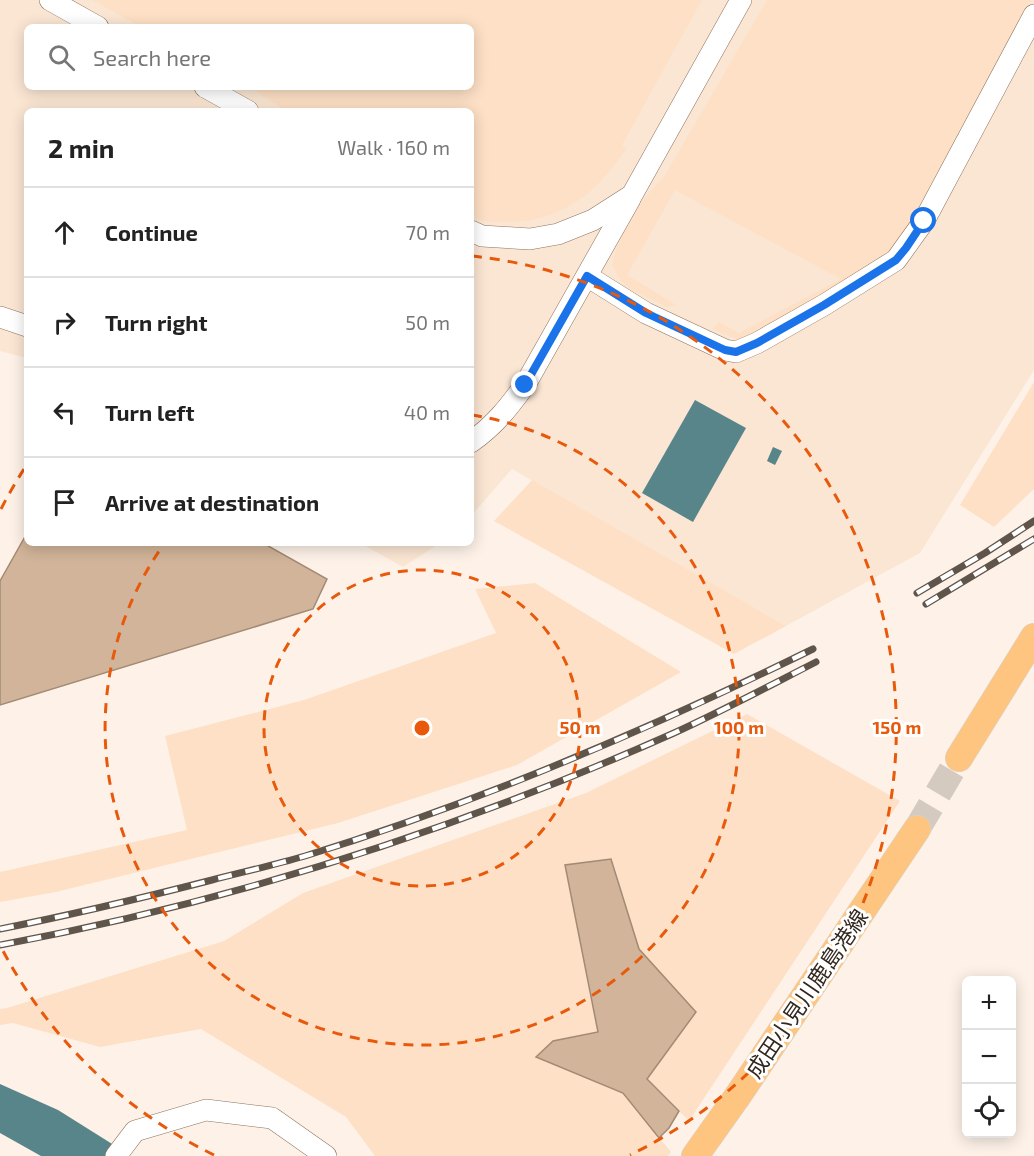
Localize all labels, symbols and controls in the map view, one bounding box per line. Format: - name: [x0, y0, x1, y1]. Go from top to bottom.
- search box: [24, 24, 474, 90]
- icon: search: [45, 41, 78, 74]
- text: Search here: [93, 44, 211, 70]
- text: 2 min: [48, 132, 114, 163]
- text: Walk · 160 m: [337, 135, 450, 159]
- route start: [910, 207, 936, 233]
- icon: ahead: [48, 216, 81, 249]
- text: Continue: [105, 219, 198, 245]
- text: 70 m: [406, 220, 450, 244]
- icon: right: [48, 306, 81, 339]
- text: Turn right: [105, 309, 207, 335]
- text: 50 m: [405, 310, 450, 334]
- route end: [511, 371, 537, 397]
- icon: left: [48, 396, 81, 429]
- text: Turn left: [105, 399, 194, 425]
- text: 40 m: [404, 400, 450, 424]
- icon: arrive: [48, 486, 81, 519]
- text: Arrive at destination: [105, 489, 319, 515]
- text: 50 m: [559, 716, 601, 738]
- text: 100 m: [714, 716, 764, 738]
- text: 150 m: [873, 716, 921, 738]
- centre of rings: [412, 718, 432, 738]
- street label: 成田小見川鹿島港線: [740, 904, 872, 1082]
- map controls: [962, 976, 1016, 1138]
- button: +: [962, 976, 1016, 1030]
- button: −: [962, 1030, 1016, 1084]
- button: locate: [962, 1084, 1016, 1138]

